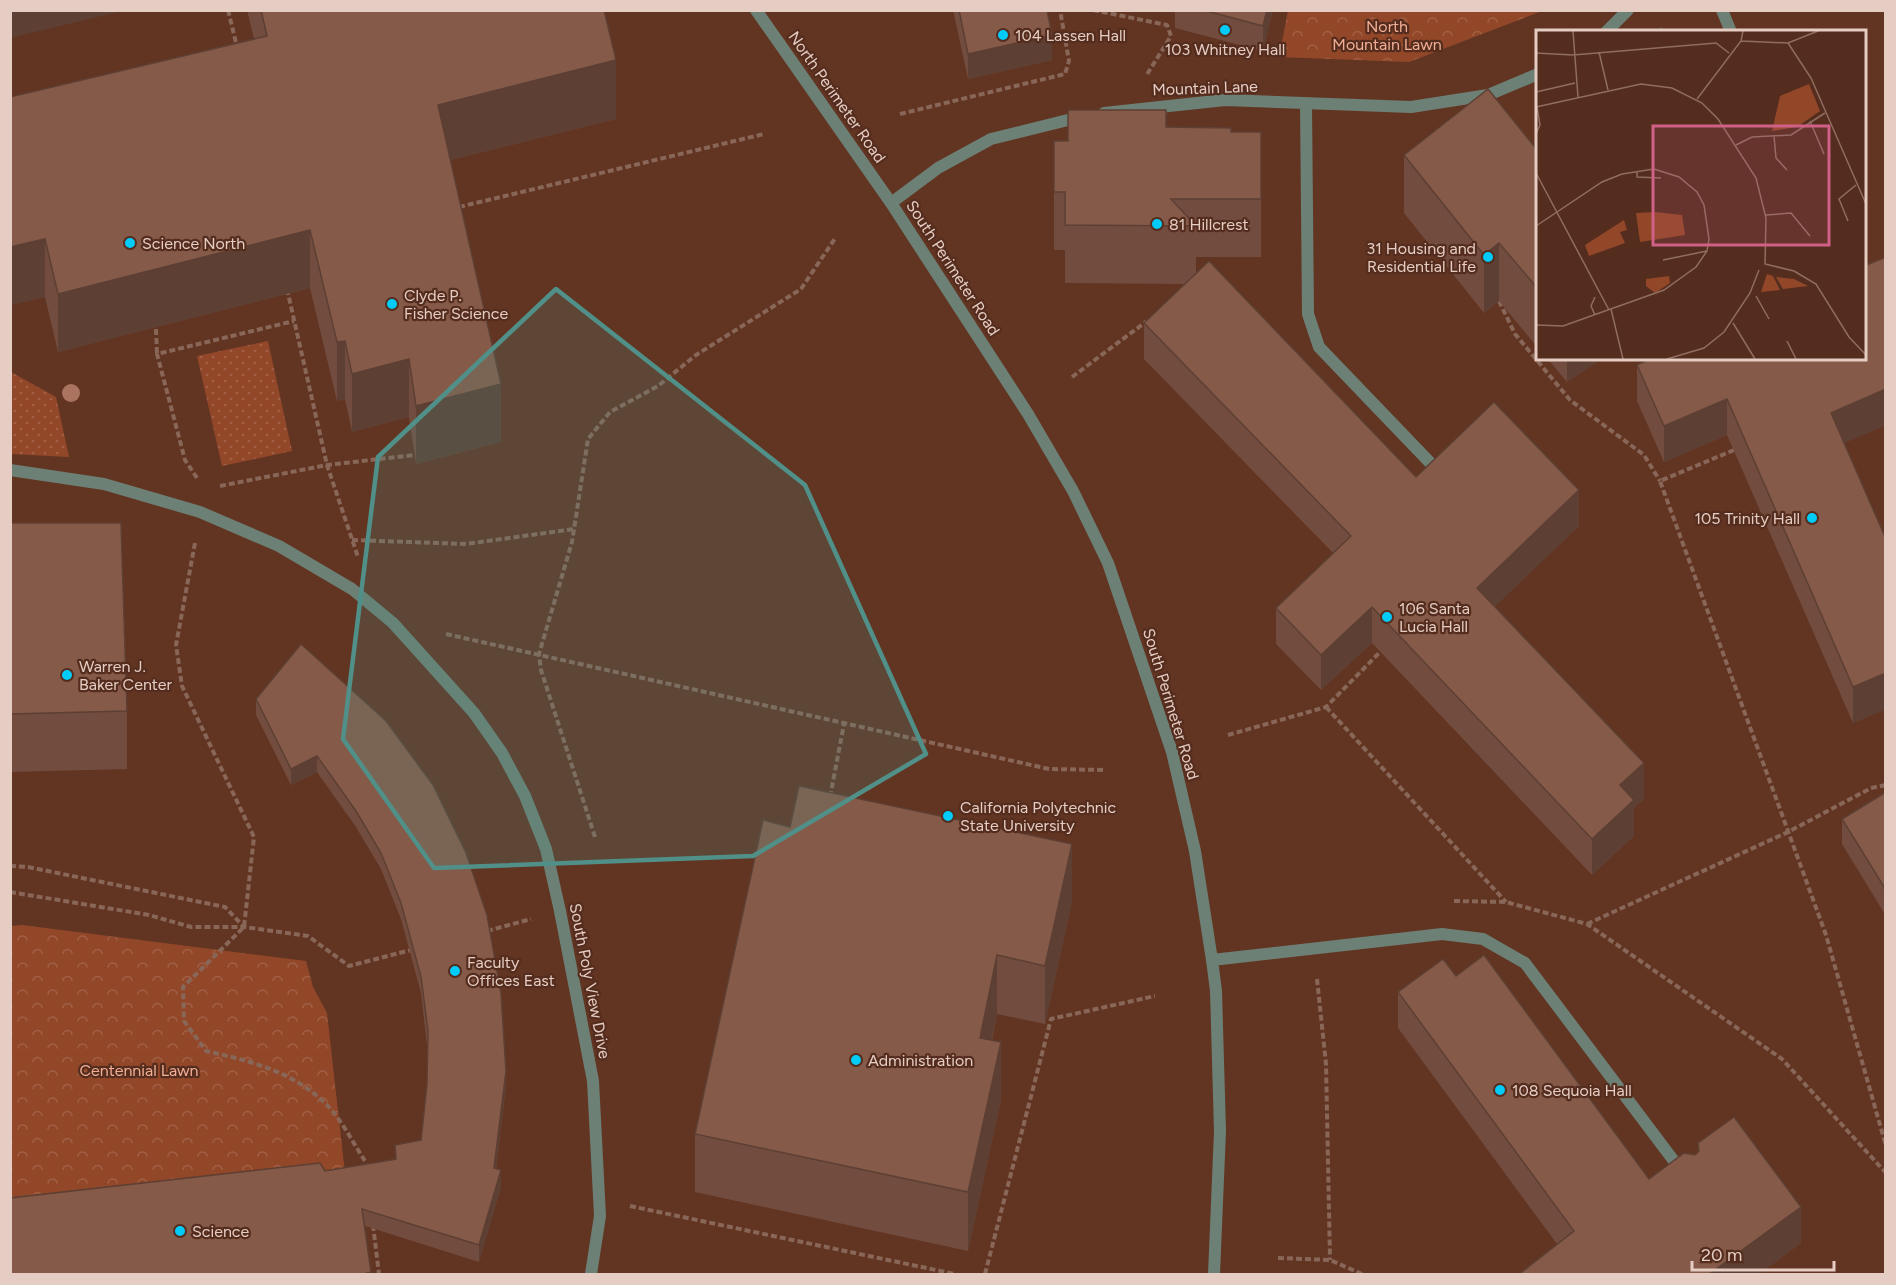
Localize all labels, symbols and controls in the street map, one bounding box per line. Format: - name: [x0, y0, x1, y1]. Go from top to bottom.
- park label: North Mountain Lawn: [1332, 17, 1442, 54]
- marker: 103 Whitney Hall: [1218, 23, 1232, 37]
- place label: 104 Lassen Hall: [1015, 26, 1126, 45]
- street label: North Perimeter Road: [784, 28, 890, 166]
- marker: 104 Lassen Hall: [996, 28, 1010, 42]
- inset map: [1536, 30, 1866, 360]
- place label: 103 Whitney Hall: [1165, 40, 1285, 59]
- street label: Mountain Lane: [1152, 77, 1258, 99]
- street label: South Perimeter Road: [902, 197, 1004, 339]
- place label: 81 Hillcrest: [1169, 215, 1248, 234]
- marker: 81 Hillcrest: [1150, 217, 1164, 231]
- place label: Science North: [142, 234, 245, 253]
- marker: Science North: [123, 236, 137, 250]
- place label: 31 Housing and Residential Life: [1367, 239, 1476, 276]
- marker: 31 Housing and Residential Life: [1481, 250, 1495, 264]
- place label: Clyde P. Fisher Science: [404, 286, 508, 323]
- marker: Clyde P. Fisher Science: [385, 297, 399, 311]
- place label: 105 Trinity Hall: [1695, 509, 1800, 528]
- marker: 105 Trinity Hall: [1805, 511, 1819, 525]
- place label: 106 Santa Lucia Hall: [1399, 599, 1470, 636]
- marker: 106 Santa Lucia Hall: [1380, 610, 1394, 624]
- street label: South Perimeter Road: [1139, 626, 1203, 782]
- place label: Warren J. Baker Center: [79, 657, 173, 694]
- marker: Warren J. Baker Center: [60, 668, 74, 682]
- place label: California Polytechnic State University: [960, 798, 1117, 835]
- marker: California Polytechnic State University: [941, 809, 955, 823]
- street label: South Poly View Drive: [566, 902, 614, 1061]
- place label: Faculty Offices East: [467, 953, 555, 990]
- marker: Faculty Offices East: [448, 964, 462, 978]
- place label: Administration: [868, 1051, 973, 1070]
- marker: Administration: [849, 1053, 863, 1067]
- park label: Centennial Lawn: [80, 1061, 199, 1080]
- place label: 108 Sequoia Hall: [1512, 1081, 1632, 1100]
- marker: 108 Sequoia Hall: [1493, 1083, 1507, 1097]
- place label: Science: [192, 1222, 250, 1241]
- marker: Science: [173, 1224, 187, 1238]
- scale bar: [1692, 1234, 1834, 1272]
- text: 20 m: [1701, 1244, 1742, 1266]

